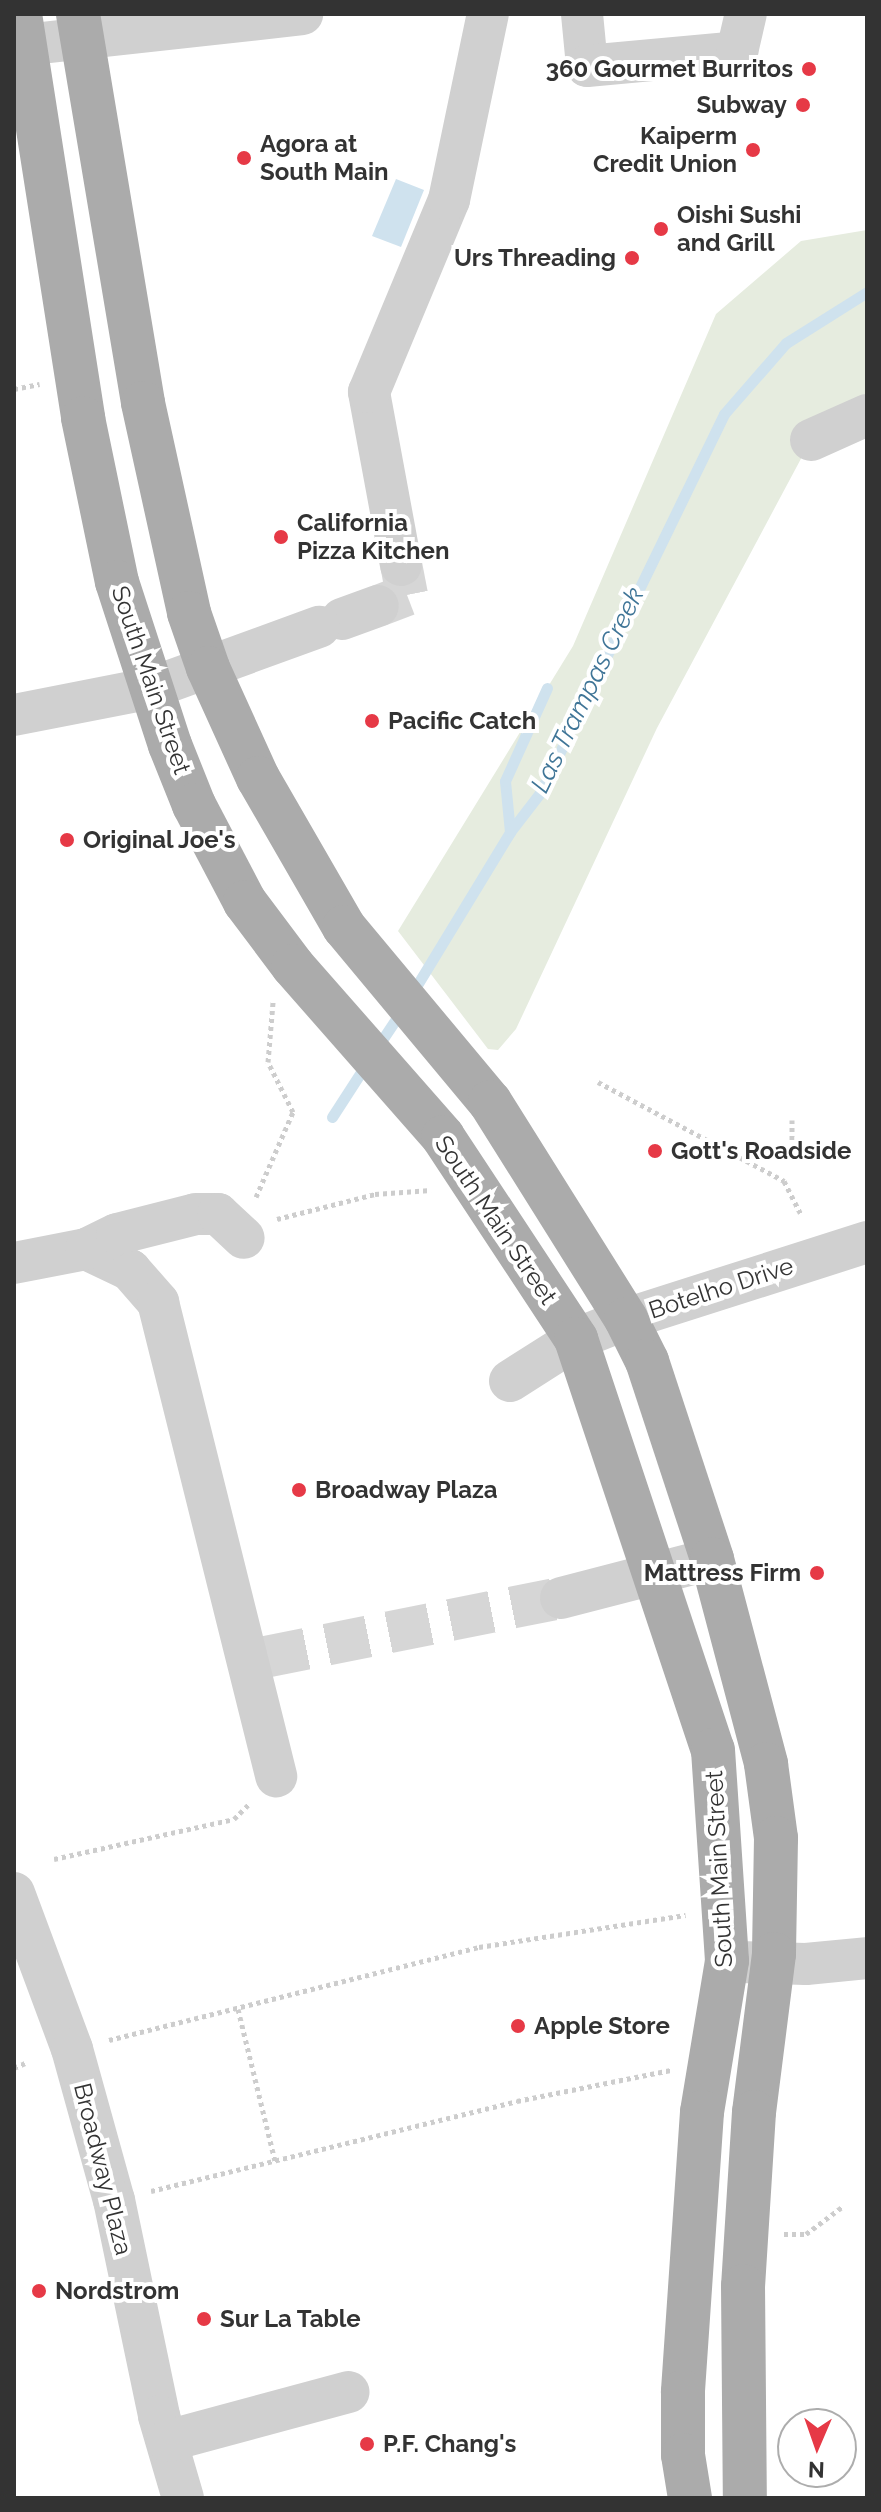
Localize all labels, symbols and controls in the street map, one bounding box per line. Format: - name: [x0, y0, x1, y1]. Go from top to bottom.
- place label: 360 Gourmet Burritos: [546, 55, 793, 83]
- marker: 360 Gourmet Burritos: [800, 60, 818, 78]
- place label: Subway: [696, 91, 787, 119]
- marker: Subway: [794, 96, 812, 114]
- place label: Kaiperm Credit Union: [593, 122, 737, 178]
- place label: Agora at South Main: [260, 130, 389, 186]
- marker: Kaiperm Credit Union: [744, 141, 762, 159]
- marker: Agora at South Main: [235, 149, 253, 167]
- place label: Oishi Sushi and Grill: [677, 201, 801, 257]
- marker: Oishi Sushi and Grill: [652, 220, 670, 238]
- place label: Urs Threading: [453, 244, 616, 272]
- marker: Urs Threading: [623, 249, 641, 267]
- place label: California Pizza Kitchen: [297, 509, 449, 565]
- marker: California Pizza Kitchen: [272, 528, 290, 546]
- street label: South Main Street: [105, 582, 197, 778]
- water label: Las Trampas Creek: [525, 582, 651, 798]
- place label: Pacific Catch: [388, 707, 536, 735]
- marker: Pacific Catch: [363, 712, 381, 730]
- place label: Original Joe's: [83, 826, 237, 854]
- marker: Original Joe's: [58, 831, 76, 849]
- street label: South Main Street: [429, 1130, 563, 1310]
- place label: Gott's Roadside: [671, 1137, 851, 1165]
- marker: Gott's Roadside: [646, 1142, 664, 1160]
- street label: Botelho Drive: [645, 1251, 797, 1325]
- place label: Broadway Plaza: [315, 1476, 498, 1504]
- marker: Broadway Plaza: [290, 1481, 308, 1499]
- place label: Mattress Firm: [644, 1559, 801, 1587]
- marker: Mattress Firm: [808, 1564, 826, 1582]
- street label: South Main Street: [699, 1770, 739, 1968]
- place label: Apple Store: [534, 2012, 670, 2040]
- marker: Apple Store: [509, 2017, 527, 2035]
- street label: Broadway Plaza: [68, 2080, 138, 2258]
- place label: Nordstrom: [55, 2277, 179, 2305]
- marker: Nordstrom: [30, 2282, 48, 2300]
- place label: Sur La Table: [220, 2305, 362, 2333]
- marker: Sur La Table: [195, 2310, 213, 2328]
- north arrow: [777, 2408, 857, 2488]
- place label: P.F. Chang's: [383, 2430, 516, 2458]
- marker: P.F. Chang's: [358, 2435, 376, 2453]
- text: N: [807, 2457, 825, 2483]

